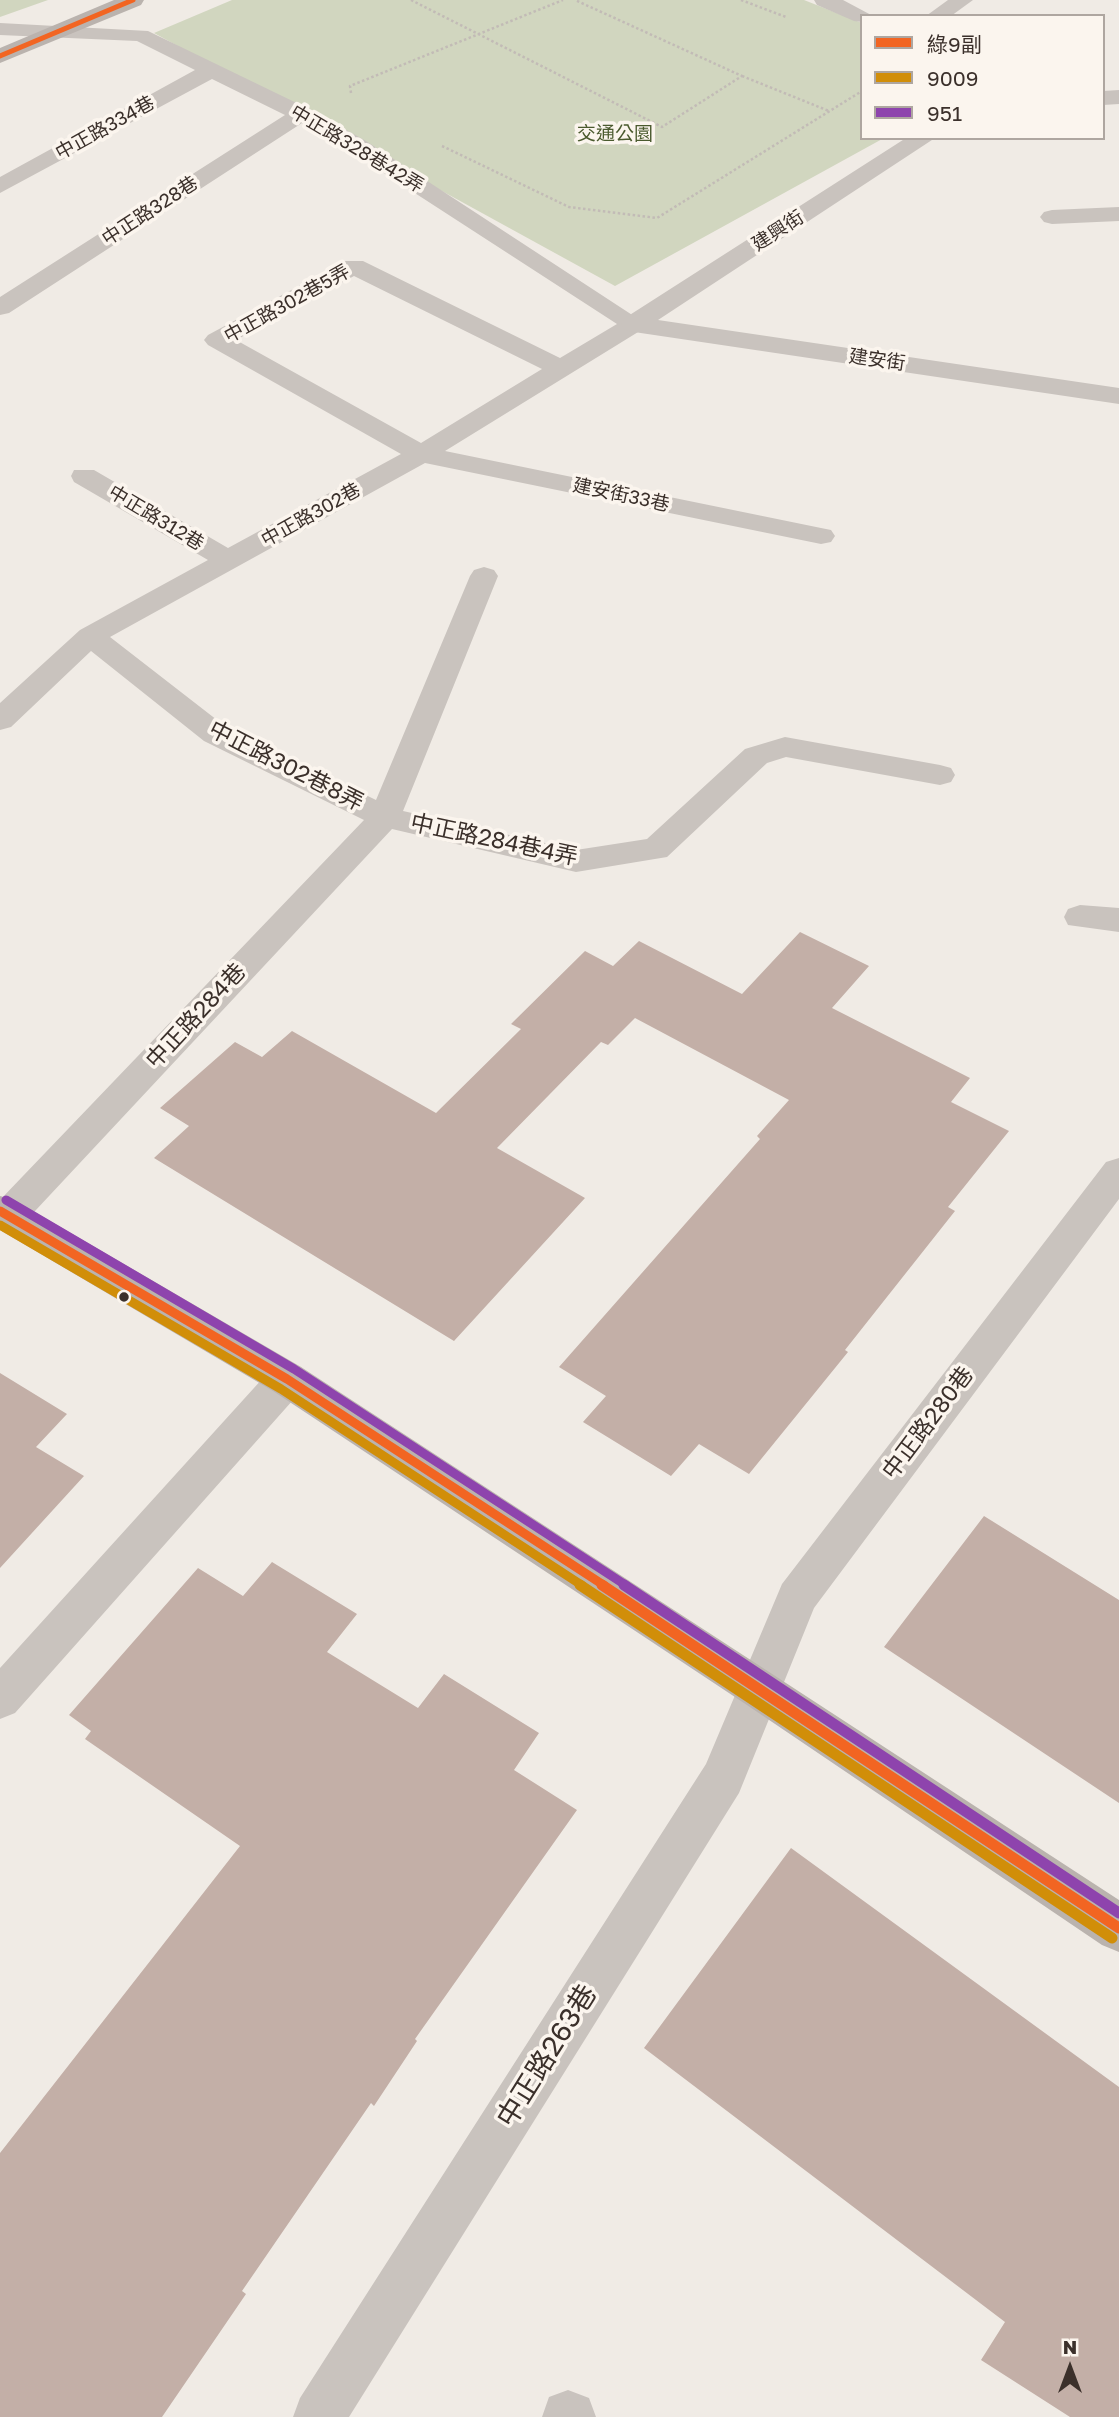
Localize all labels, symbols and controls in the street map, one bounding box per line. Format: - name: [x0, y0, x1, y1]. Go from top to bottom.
- legend: [860, 14, 1105, 140]
- text: 綠9副: [927, 31, 982, 57]
- text: 9009: [927, 65, 978, 91]
- street label: 中正路334巷: [51, 91, 159, 165]
- street label: 中正路328巷42弄: [286, 100, 428, 198]
- text: 951: [927, 100, 962, 126]
- park label: 交通公園: [577, 123, 653, 145]
- street label: 中正路328巷: [98, 172, 202, 250]
- street label: 建興街: [748, 206, 808, 256]
- street label: 中正路302巷5弄: [220, 260, 354, 348]
- street label: 建安街: [847, 345, 907, 375]
- street label: 建安街33巷: [571, 474, 671, 516]
- street label: 中正路302巷: [257, 478, 365, 552]
- street label: 中正路312巷: [104, 481, 208, 555]
- street label: 中正路302巷8弄: [204, 715, 368, 817]
- street label: 中正路284巷4弄: [408, 809, 580, 871]
- street label: 中正路284巷: [140, 958, 252, 1074]
- unlabelled marker: [117, 1290, 131, 1304]
- street label: 中正路280巷: [877, 1361, 979, 1485]
- street label: 中正路263巷: [490, 1979, 604, 2133]
- north arrow: [1035, 2333, 1105, 2403]
- text: N: [1063, 2335, 1077, 2358]

